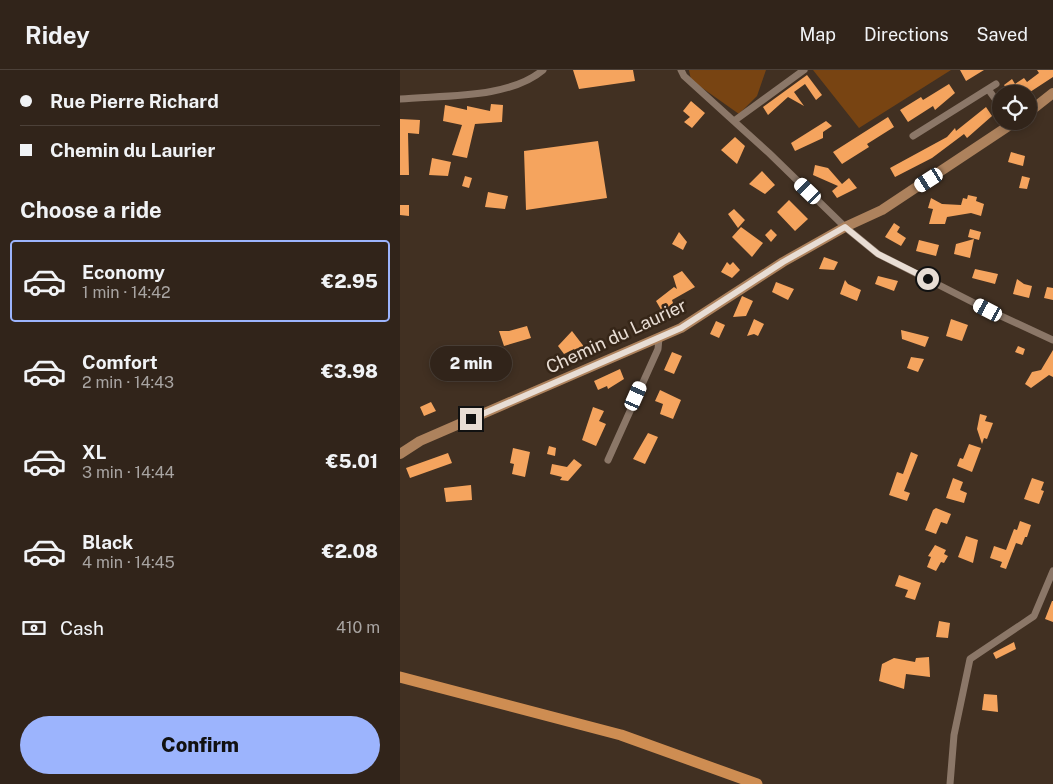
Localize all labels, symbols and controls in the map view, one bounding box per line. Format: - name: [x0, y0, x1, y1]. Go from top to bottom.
- text: Ridey: [25, 21, 90, 49]
- text: Map: [799, 24, 836, 45]
- text: Directions: [864, 24, 949, 45]
- text: Saved: [977, 24, 1028, 45]
- map controls: [992, 85, 1037, 130]
- button: locate: [992, 85, 1037, 130]
- text: Rue Pierre Richard: [50, 90, 219, 112]
- text: Chemin du Laurier: [50, 139, 215, 161]
- car: [912, 166, 945, 194]
- car: [792, 175, 824, 207]
- text: Choose a ride: [20, 197, 162, 223]
- icon: car: [22, 259, 67, 304]
- text: Economy: [82, 261, 165, 283]
- route start: [917, 268, 939, 290]
- text: €2.95: [321, 270, 378, 292]
- text: 1 min · 14:42: [82, 283, 171, 302]
- street label: Chemin du Laurier: [542, 294, 690, 378]
- car: [971, 296, 1004, 324]
- callout: 2 min: [430, 346, 512, 382]
- icon: car: [22, 349, 67, 394]
- text: Comfort: [82, 351, 158, 373]
- text: 2 min: [450, 354, 492, 373]
- text: €3.98: [321, 360, 378, 382]
- text: 2 min · 14:43: [82, 373, 174, 392]
- car: [623, 379, 648, 413]
- route end: [460, 408, 482, 430]
- icon: car: [22, 439, 67, 484]
- text: XL: [82, 441, 107, 463]
- text: €5.01: [326, 450, 378, 472]
- text: 3 min · 14:44: [82, 463, 175, 482]
- icon: car: [22, 529, 67, 574]
- text: Black: [82, 531, 133, 553]
- text: €2.08: [322, 540, 378, 562]
- text: 4 min · 14:45: [82, 553, 175, 572]
- icon: cash: [20, 614, 48, 642]
- text: Cash: [60, 617, 104, 639]
- text: 410 m: [336, 618, 380, 637]
- button: Confirm: [20, 716, 380, 774]

